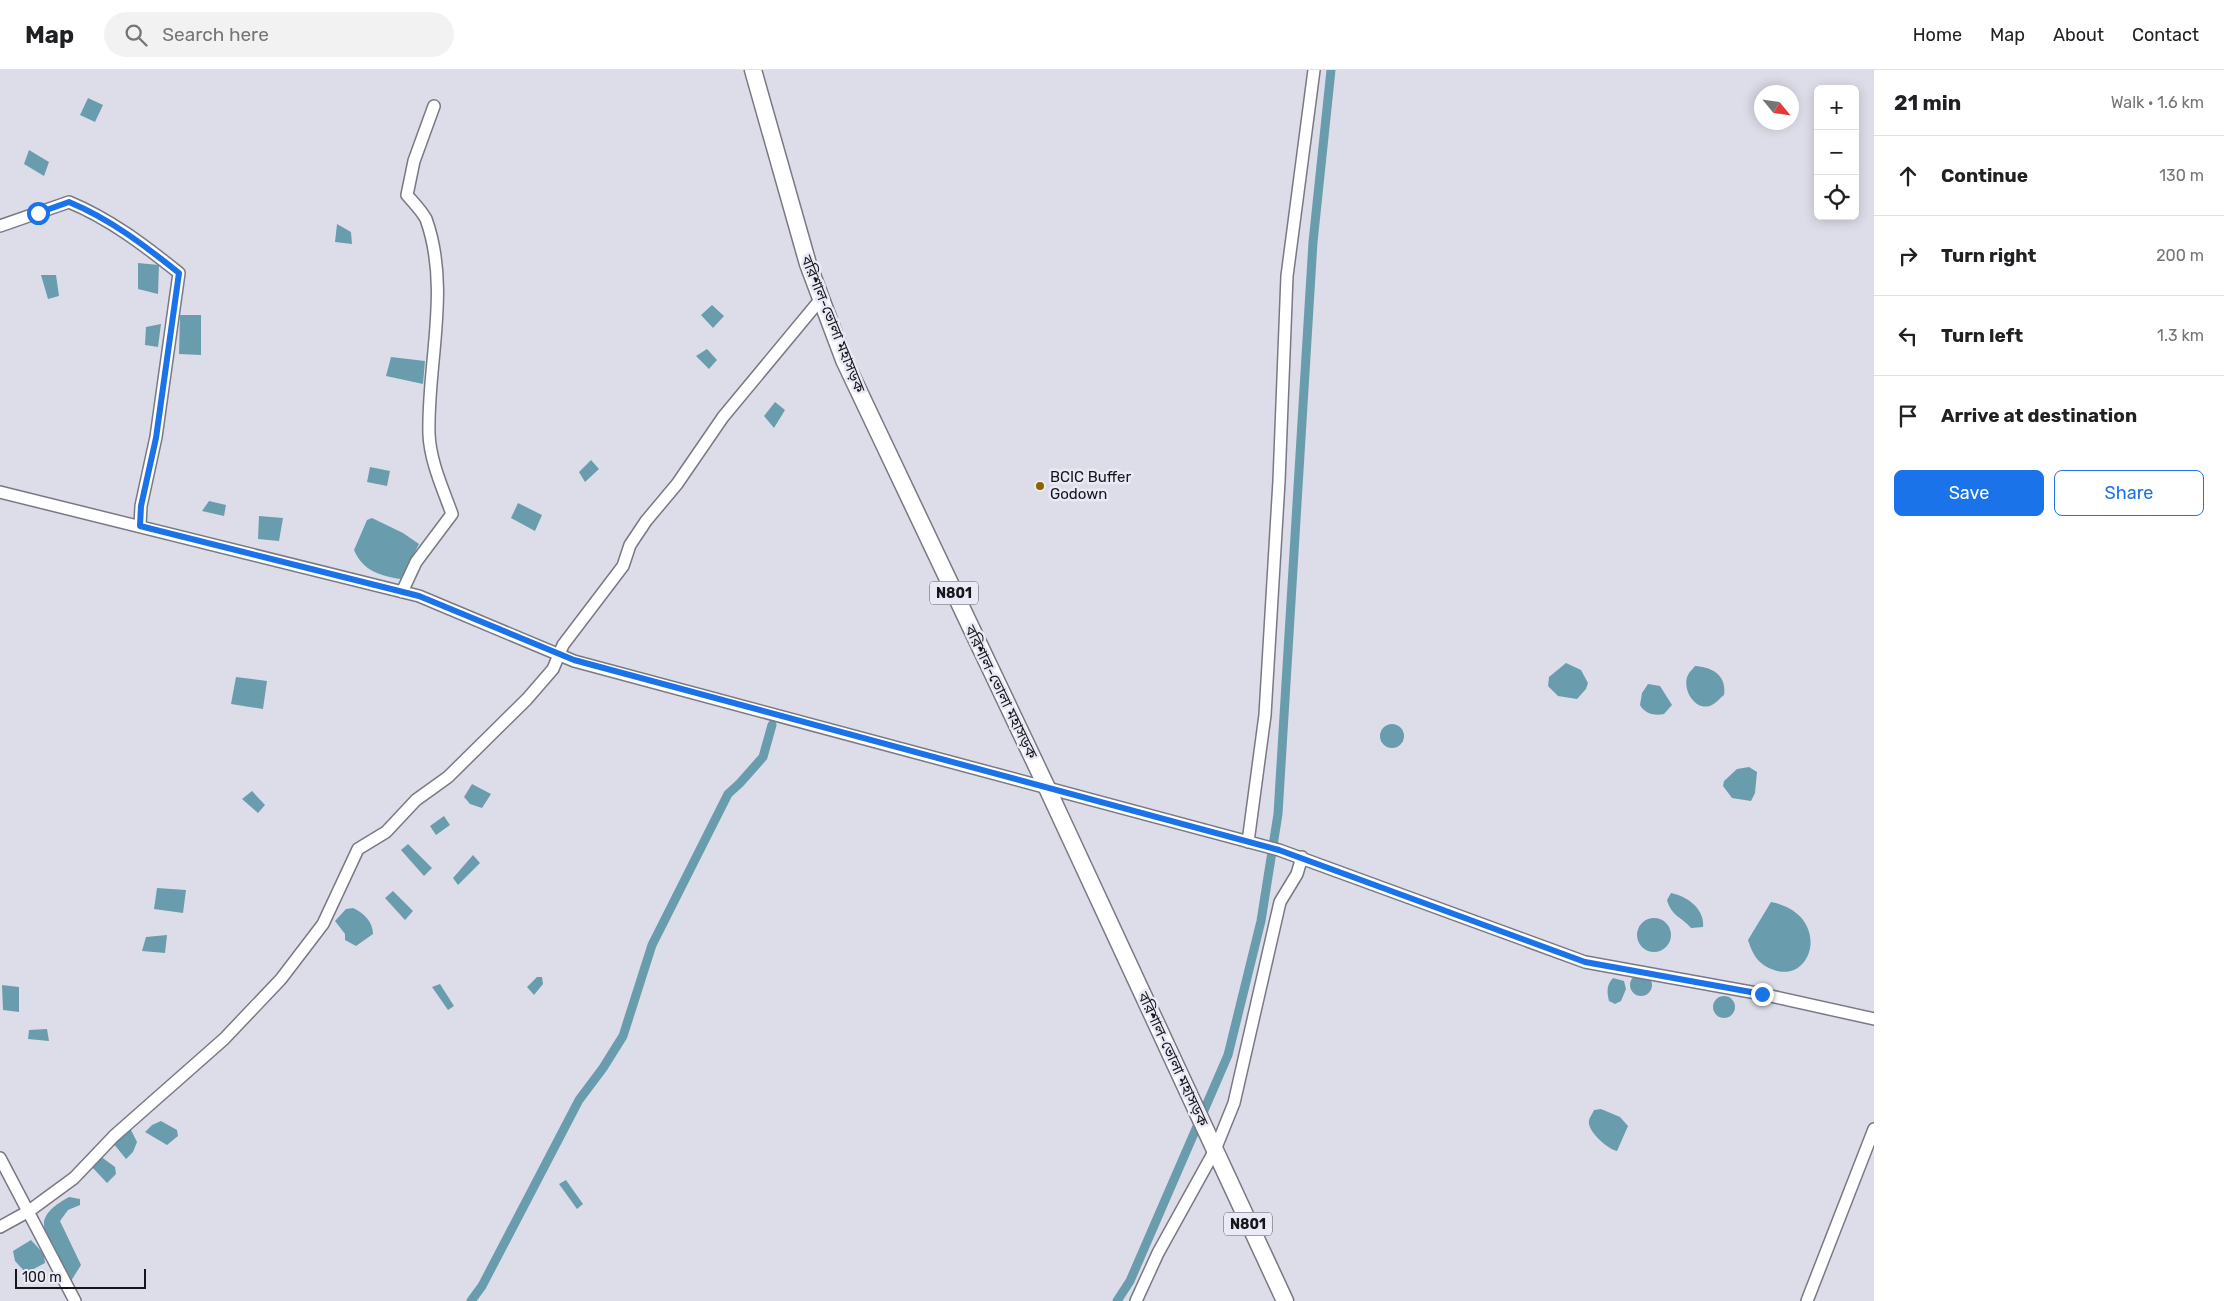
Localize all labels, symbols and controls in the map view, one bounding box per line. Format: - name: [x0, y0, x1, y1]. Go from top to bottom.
- search box: [104, 12, 454, 57]
- text: Map: [25, 21, 74, 49]
- icon: search: [122, 21, 150, 49]
- text: Search here: [162, 23, 269, 46]
- text: Home: [1913, 24, 1962, 46]
- text: Map: [1990, 24, 2025, 46]
- text: About: [2053, 24, 2104, 46]
- text: Contact: [2132, 24, 2199, 46]
- north arrow: [1754, 85, 1799, 130]
- map controls: [1814, 85, 1859, 220]
- button: +: [1814, 85, 1859, 130]
- text: 21 min: [1894, 90, 1961, 115]
- text: Walk · 1.6 km: [2111, 93, 2204, 112]
- button: −: [1814, 130, 1859, 175]
- icon: ahead: [1894, 162, 1922, 190]
- text: Continue: [1941, 164, 2028, 187]
- text: 130 m: [2159, 166, 2204, 185]
- button: locate: [1814, 175, 1859, 220]
- route start: [27, 202, 50, 225]
- icon: right: [1894, 242, 1922, 270]
- text: Turn right: [1941, 244, 2036, 267]
- text: 200 m: [2156, 246, 2204, 265]
- street label: বরিশাল-ভোলা মহাসড়ক: [797, 252, 869, 396]
- icon: left: [1894, 322, 1922, 350]
- text: Turn left: [1941, 324, 2023, 347]
- text: 1.3 km: [2157, 326, 2204, 345]
- icon: arrive: [1894, 402, 1922, 430]
- text: Arrive at destination: [1941, 404, 2137, 427]
- place label: BCIC Buffer Godown: [1050, 468, 1131, 503]
- button: Save: [1894, 470, 2044, 516]
- button: Share: [2054, 470, 2204, 516]
- marker: BCIC Buffer Godown: [1034, 480, 1046, 492]
- road number: N801: [930, 582, 978, 604]
- street label: বরিশাল-ভোলা মহাসড়ক: [960, 621, 1042, 762]
- route end: [1751, 983, 1774, 1006]
- street label: বরিশাল-ভোলা মহাসড়ক: [1134, 988, 1212, 1130]
- road number: N801: [1224, 1212, 1272, 1236]
- scale bar: [15, 1266, 146, 1289]
- text: 100 m: [22, 1269, 62, 1286]

